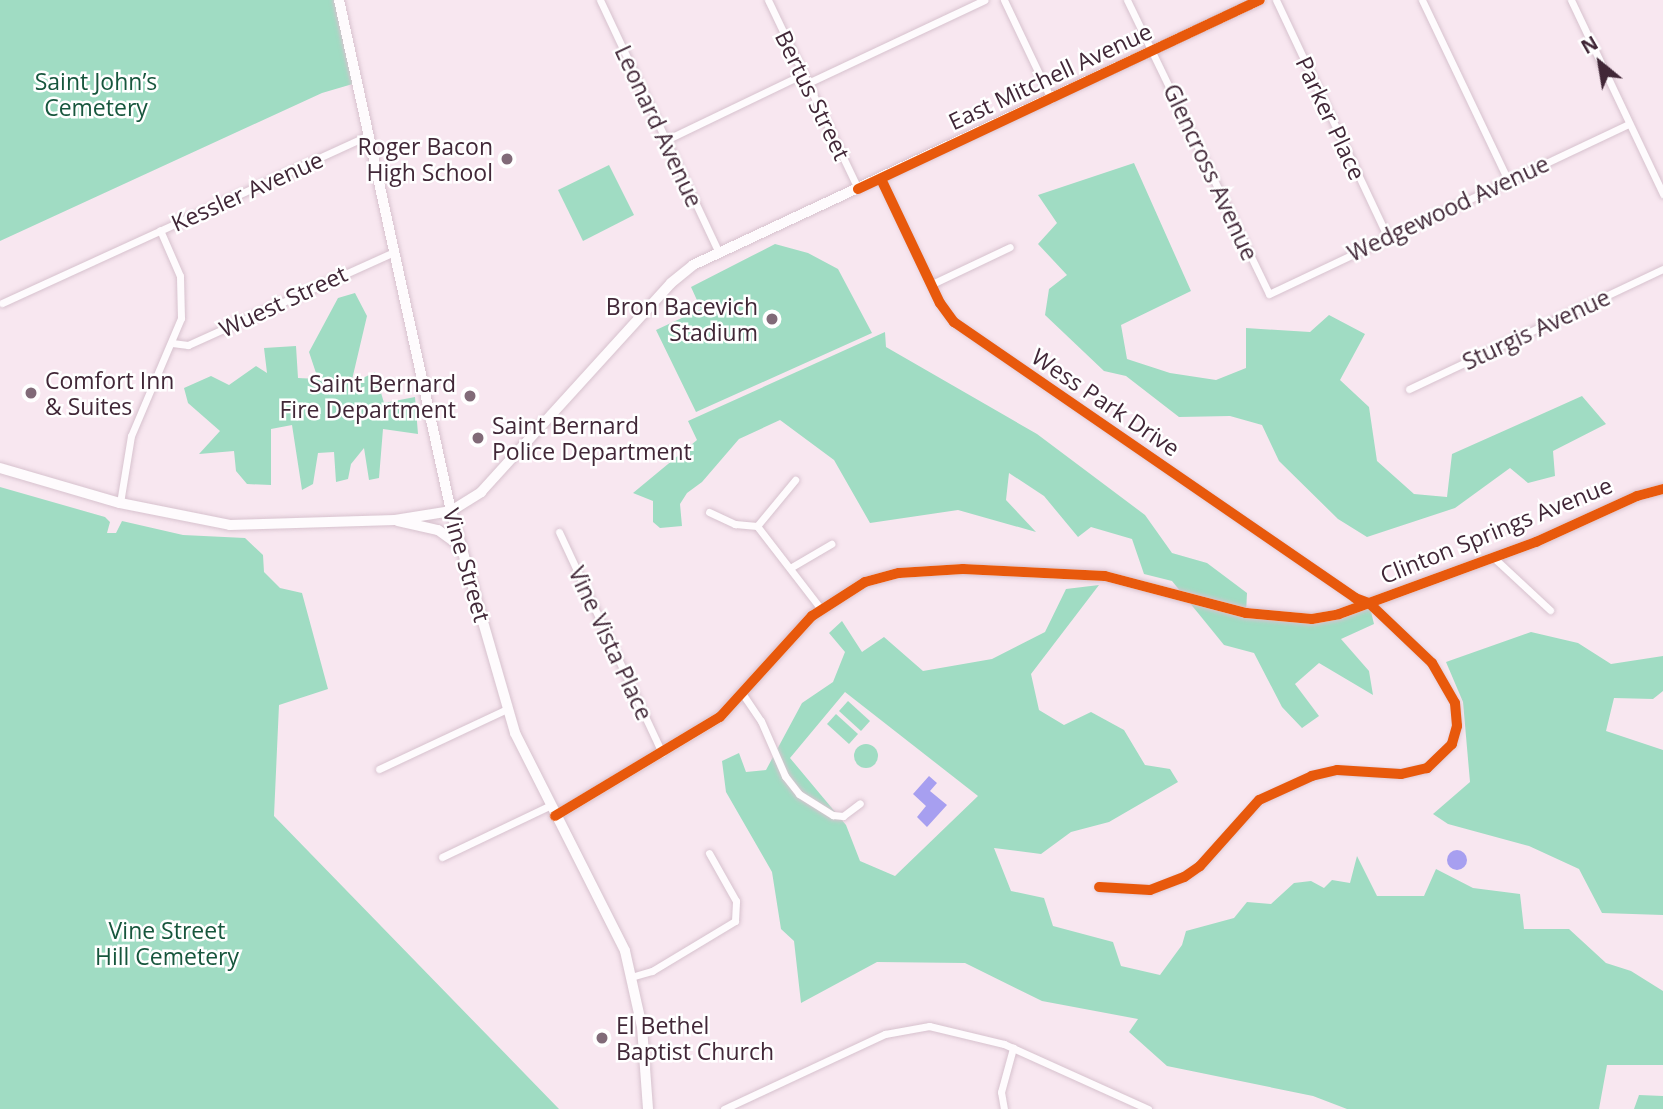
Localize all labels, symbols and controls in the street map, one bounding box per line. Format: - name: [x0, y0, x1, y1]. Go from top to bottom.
- street label: East Mitchell Avenue: [944, 17, 1156, 135]
- street label: Bertus Street: [770, 26, 856, 164]
- north arrow: [1565, 28, 1635, 98]
- text: N: [1576, 30, 1603, 60]
- street label: Leonard Avenue: [609, 41, 709, 211]
- street label: Parker Place: [1290, 52, 1372, 184]
- park label: Saint John’s Cemetery: [35, 67, 157, 121]
- street label: Glencross Avenue: [1158, 79, 1264, 265]
- place label: Roger Bacon High School: [358, 132, 493, 186]
- street label: Kessler Avenue: [167, 145, 327, 237]
- street label: Wedgewood Avenue: [1343, 149, 1553, 267]
- marker: Roger Bacon High School: [499, 151, 515, 167]
- street label: Wuest Street: [215, 259, 351, 343]
- street label: Sturgis Avenue: [1458, 283, 1614, 375]
- place label: Bron Bacevich Stadium: [606, 292, 758, 346]
- marker: Bron Bacevich Stadium: [764, 311, 780, 327]
- street label: Wess Park Drive: [1027, 342, 1185, 462]
- place label: Comfort Inn & Suites: [45, 366, 174, 420]
- place label: Saint Bernard Fire Department: [279, 369, 456, 423]
- marker: Comfort Inn & Suites: [23, 385, 39, 401]
- marker: Saint Bernard Fire Department: [462, 388, 478, 404]
- place label: Saint Bernard Police Department: [492, 411, 692, 465]
- marker: Saint Bernard Police Department: [470, 430, 486, 446]
- street label: Clinton Springs Avenue: [1376, 471, 1616, 589]
- street label: Vine Street: [438, 505, 496, 625]
- street label: Vine Vista Place: [563, 562, 659, 724]
- park label: Vine Street Hill Cemetery: [95, 916, 239, 970]
- place label: El Bethel Baptist Church: [616, 1011, 774, 1065]
- marker: El Bethel Baptist Church: [594, 1030, 610, 1046]

